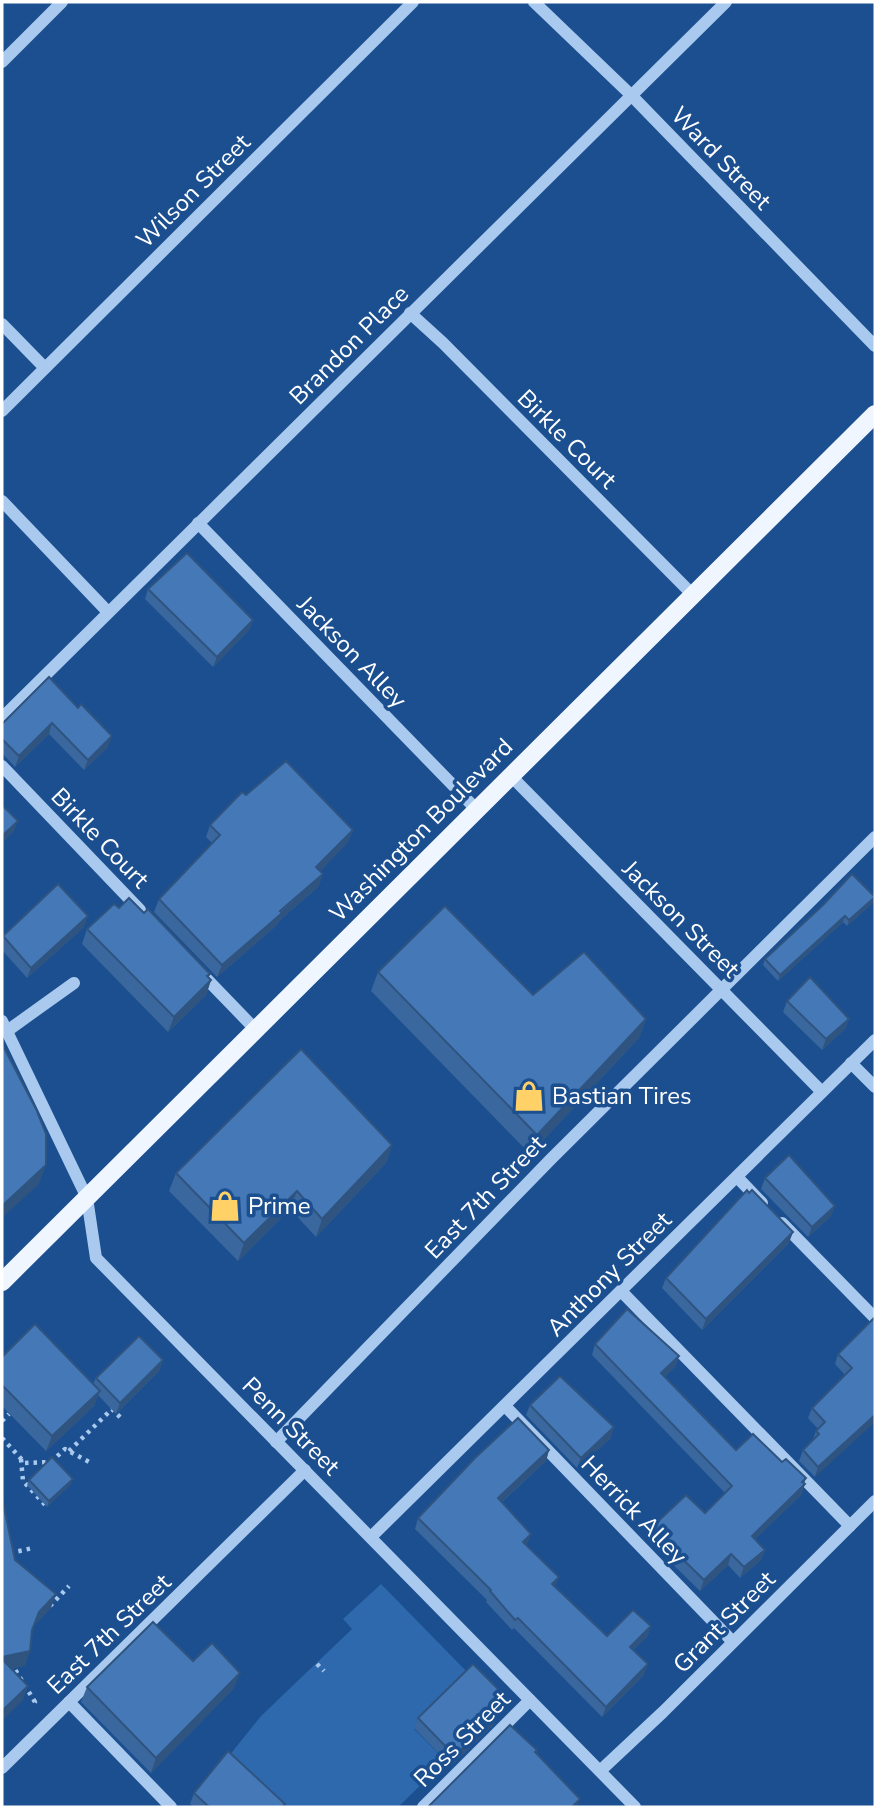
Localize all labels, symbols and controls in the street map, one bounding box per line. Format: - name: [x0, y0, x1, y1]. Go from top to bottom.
- street label: Ward Street: [664, 99, 779, 217]
- street label: Wilson Street: [129, 127, 257, 255]
- street label: Brandon Place: [282, 278, 416, 412]
- street label: Birkle Court: [510, 382, 624, 496]
- street label: Jackson Alley: [290, 588, 414, 716]
- street label: Washington Boulevard: [322, 731, 520, 929]
- street label: Birkle Court: [44, 781, 156, 896]
- street label: Jackson Street: [615, 853, 747, 985]
- shop icon: Bastian Tires: [512, 1079, 546, 1113]
- place label: Bastian Tires: [552, 1080, 692, 1112]
- street label: East 7th Street: [418, 1128, 553, 1266]
- shop icon: Prime: [208, 1189, 242, 1223]
- place label: Prime: [248, 1190, 310, 1222]
- street label: Anthony Street: [540, 1204, 679, 1343]
- street label: Penn Street: [235, 1370, 347, 1482]
- street label: Herrick Alley: [574, 1449, 694, 1572]
- street label: Grant Street: [666, 1563, 783, 1680]
- street label: East 7th Street: [40, 1566, 178, 1701]
- street label: Ross Street: [407, 1683, 518, 1794]

